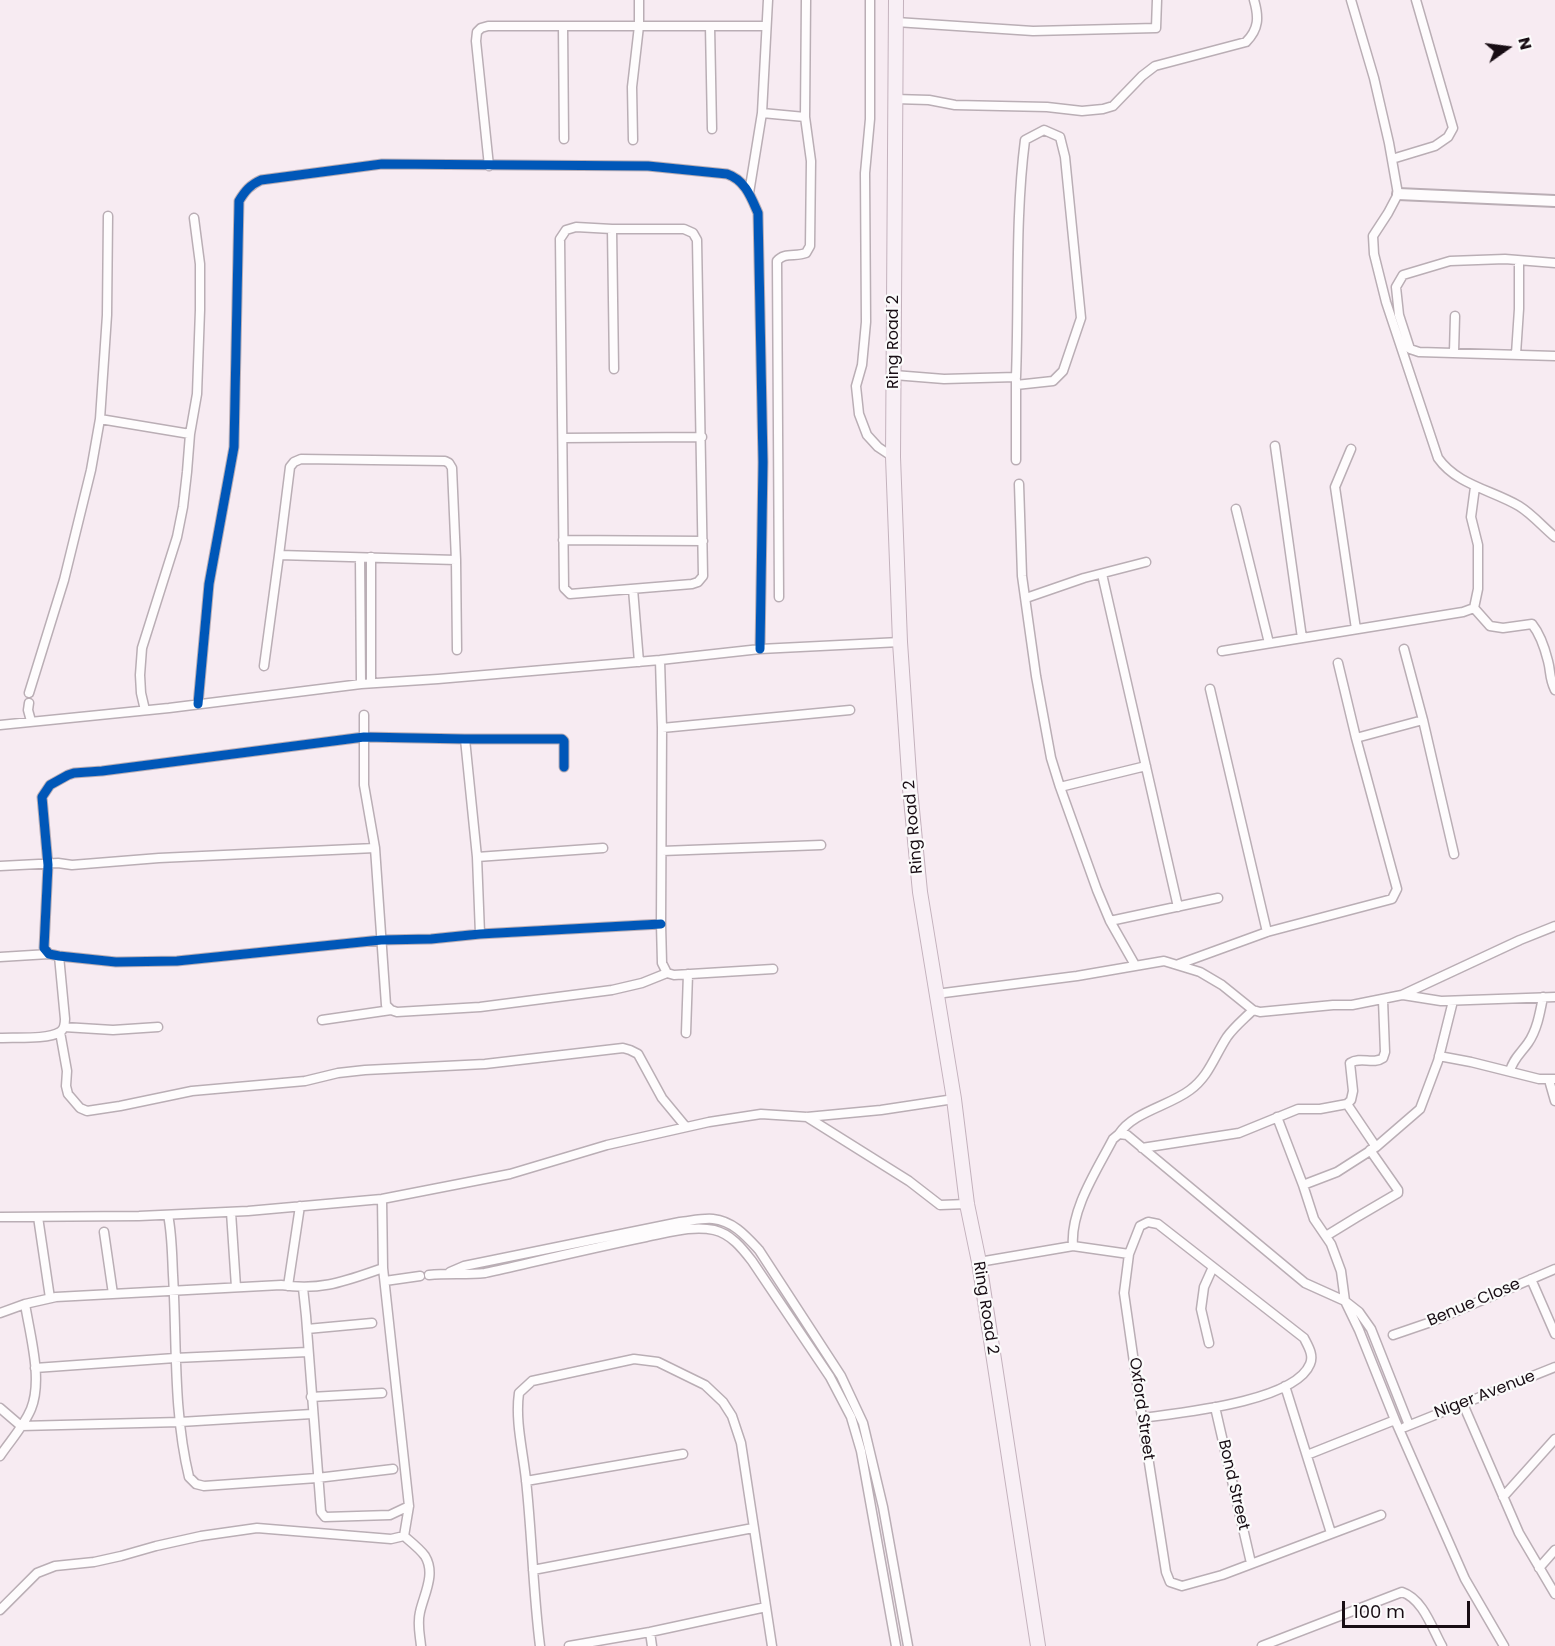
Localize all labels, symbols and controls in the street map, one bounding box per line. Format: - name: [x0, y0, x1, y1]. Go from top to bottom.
- north arrow: [1477, 18, 1537, 78]
- text: N: [1512, 35, 1538, 52]
- street label: Ring Road 2: [884, 295, 904, 389]
- street label: Ring Road 2: [900, 779, 928, 875]
- street label: Ring Road 2: [968, 1260, 1002, 1356]
- street label: Benue Close: [1425, 1275, 1523, 1331]
- street label: Oxford Street: [1124, 1356, 1158, 1462]
- street label: Niger Avenue: [1432, 1367, 1538, 1423]
- street label: Bond Street: [1213, 1438, 1253, 1532]
- scale bar: [1345, 1589, 1472, 1627]
- text: 100 m: [1353, 1599, 1405, 1624]

